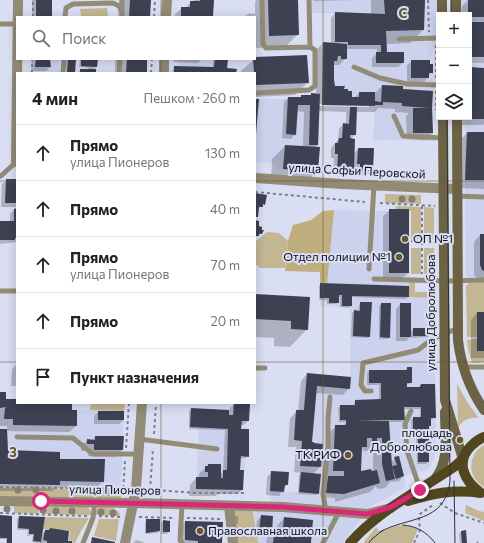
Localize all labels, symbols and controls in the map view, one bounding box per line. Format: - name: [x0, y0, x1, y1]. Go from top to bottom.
- text: C: [399, 5, 408, 21]
- map controls: [436, 12, 472, 120]
- button: +: [436, 12, 472, 48]
- search box: [16, 16, 256, 60]
- icon: search: [30, 27, 52, 49]
- text: Поиск: [62, 29, 106, 47]
- button: −: [436, 48, 472, 84]
- button: layers: [436, 84, 472, 120]
- text: 4 мин: [32, 88, 78, 109]
- text: Пешком · 260 m: [144, 90, 240, 106]
- text: Прямо: [70, 136, 118, 154]
- icon: ahead: [32, 142, 54, 164]
- text: 130 m: [205, 145, 240, 161]
- text: улица Пионеров: [70, 154, 170, 170]
- street label: улица Софьи Перовской: [288, 159, 426, 181]
- icon: ahead: [32, 198, 54, 220]
- text: Прямо: [70, 200, 118, 218]
- text: 40 m: [210, 201, 240, 217]
- place label: ОП №1: [413, 231, 453, 245]
- marker: ОП №1: [400, 234, 410, 244]
- text: Прямо: [70, 248, 118, 266]
- place label: Отдел полиции №1: [283, 249, 391, 263]
- marker: Отдел полиции №1: [394, 252, 404, 262]
- icon: ahead: [32, 254, 54, 276]
- street label: улица Добролюбова: [423, 255, 437, 371]
- text: 70 m: [211, 257, 240, 273]
- text: улица Пионеров: [70, 266, 170, 282]
- icon: ahead: [32, 310, 54, 332]
- text: Прямо: [70, 312, 118, 330]
- text: 20 m: [211, 313, 240, 329]
- icon: arrive: [32, 366, 54, 388]
- text: Пункт назначения: [70, 368, 199, 386]
- place label: площадь Добролюбова: [370, 425, 452, 453]
- marker: площадь Добролюбова: [455, 435, 465, 445]
- text: 3: [9, 444, 17, 460]
- place label: ТК РИФ: [295, 447, 340, 461]
- marker: ТК РИФ: [343, 450, 353, 460]
- street label: улица Пионеров: [69, 481, 161, 497]
- route end: [411, 481, 429, 499]
- route start: [32, 492, 50, 510]
- place label: Православная школа: [208, 523, 327, 537]
- marker: Православная школа: [195, 526, 205, 536]

